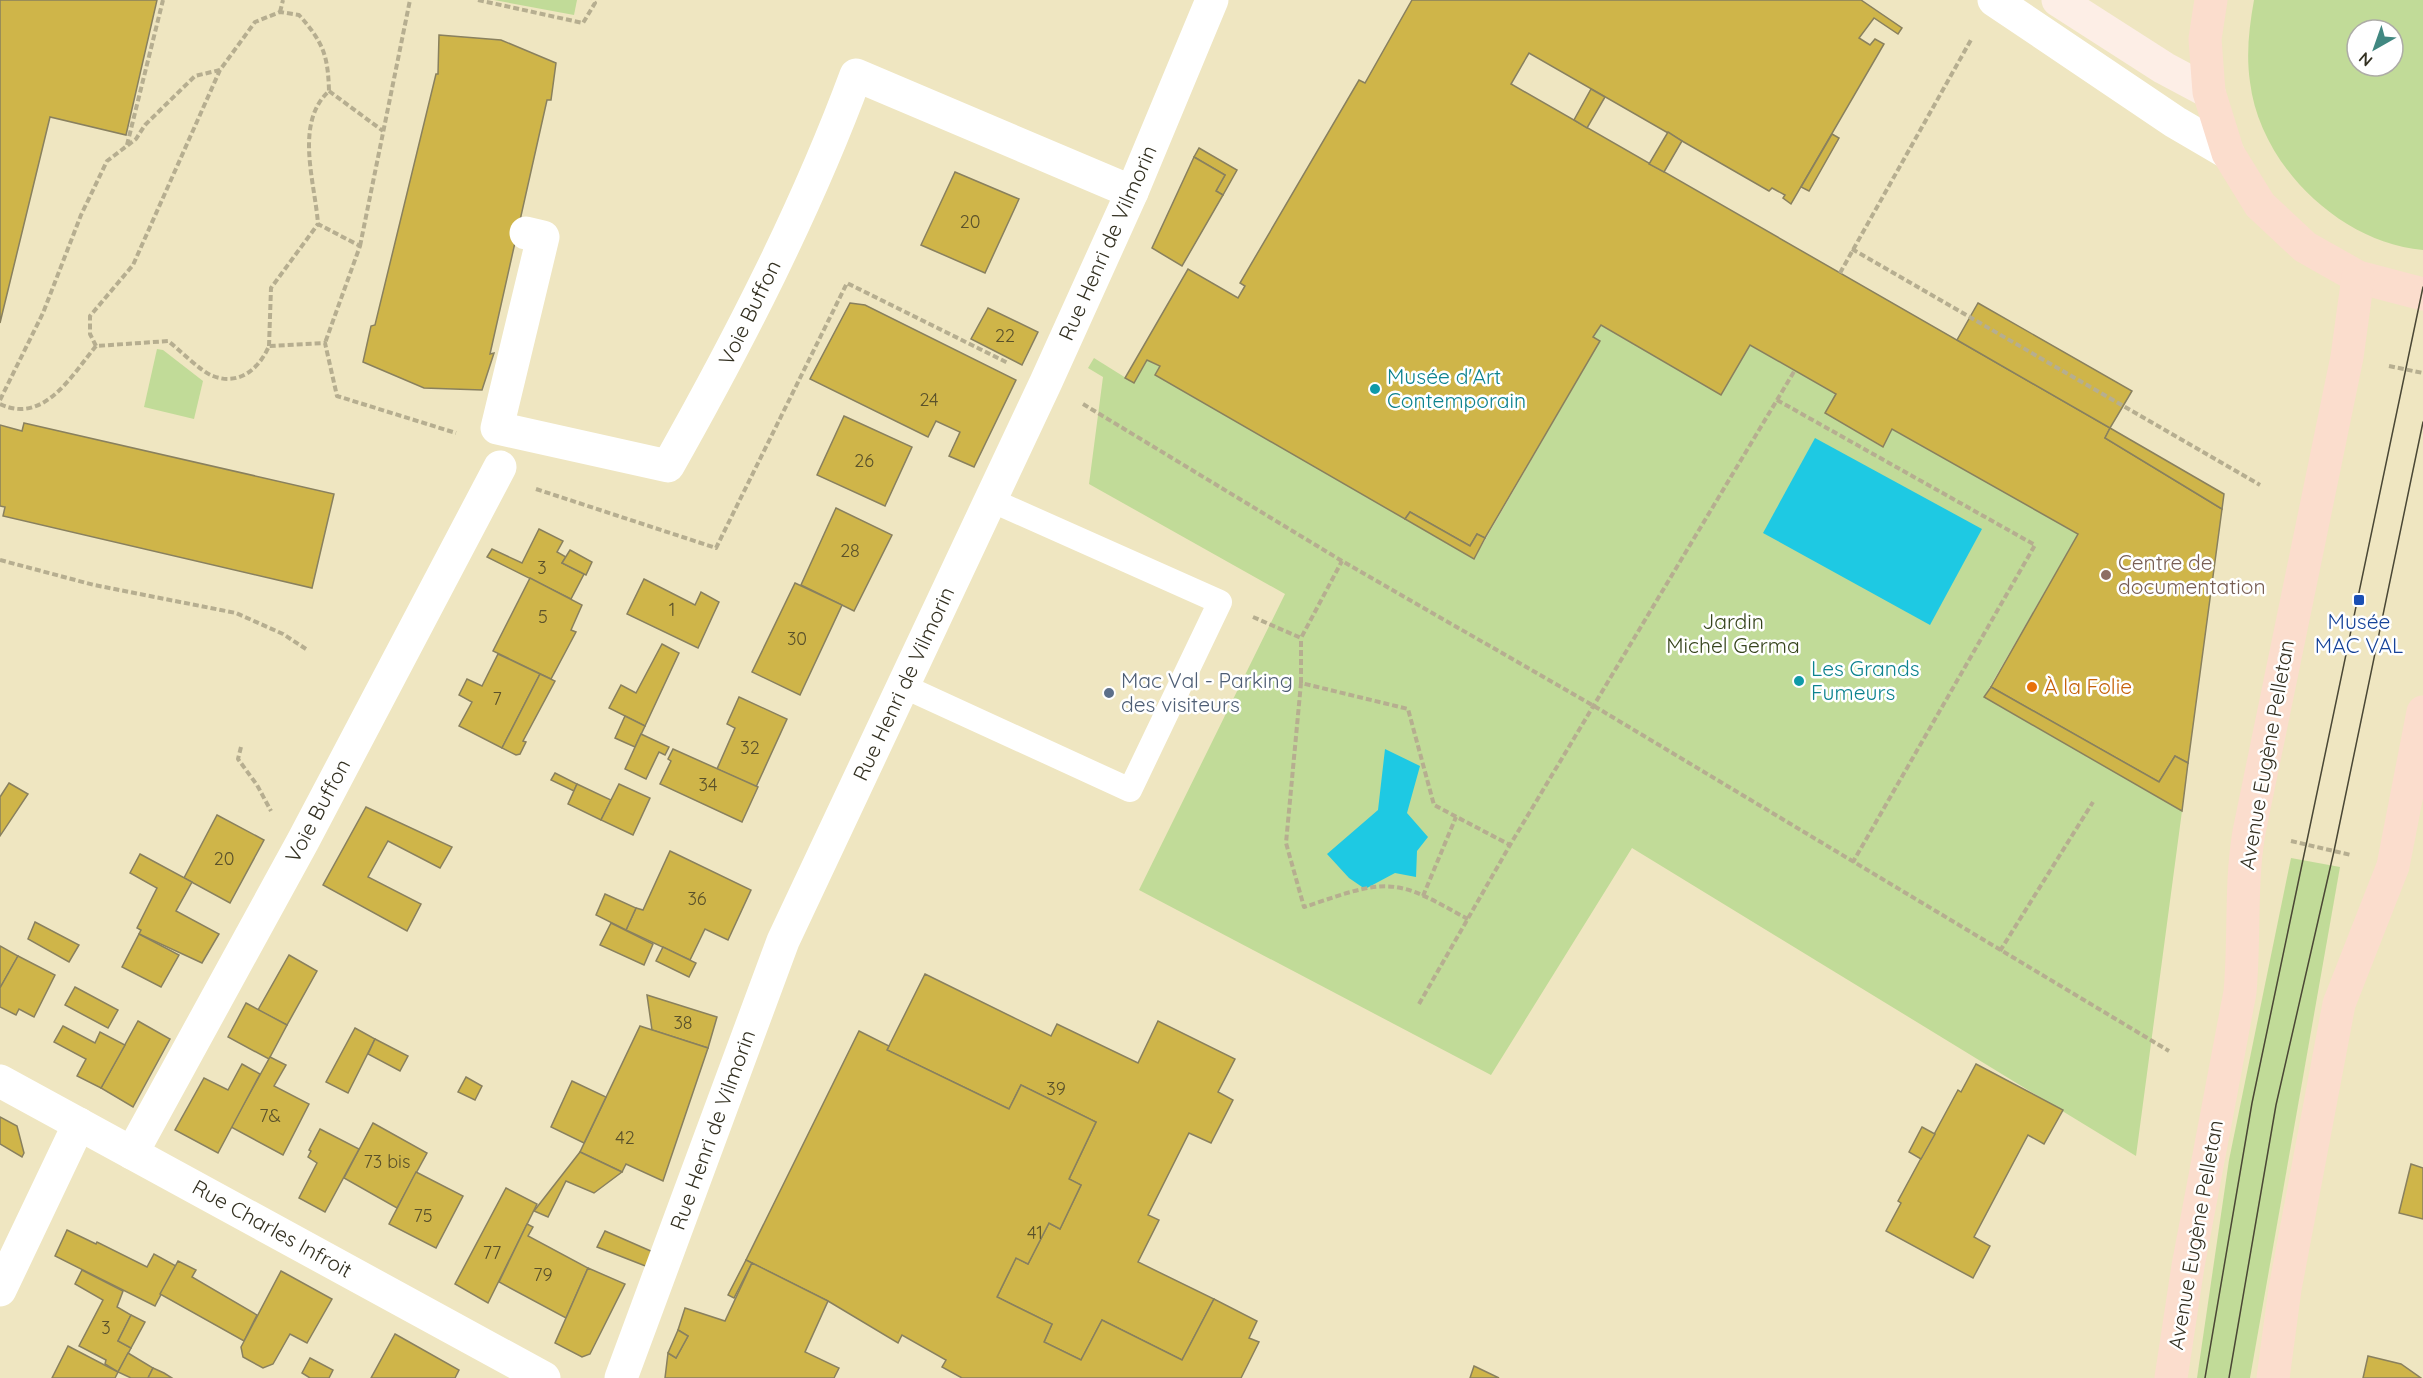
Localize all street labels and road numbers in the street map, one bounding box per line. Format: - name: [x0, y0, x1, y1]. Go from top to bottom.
- street label: Rue Henri de Vilmorin: [1052, 141, 1162, 344]
- street label: Voie Buffon: [712, 256, 786, 369]
- street label: Rue Henri de Vilmorin: [847, 582, 959, 785]
- street label: Avenue Eugène Pelletan: [2233, 638, 2299, 872]
- street label: Voie Buffon: [279, 754, 355, 867]
- street label: Rue Henri de Vilmorin: [664, 1026, 760, 1233]
- street label: Avenue Eugène Pelletan: [2162, 1118, 2228, 1352]
- street label: Rue Charles Infroit: [188, 1173, 357, 1283]

